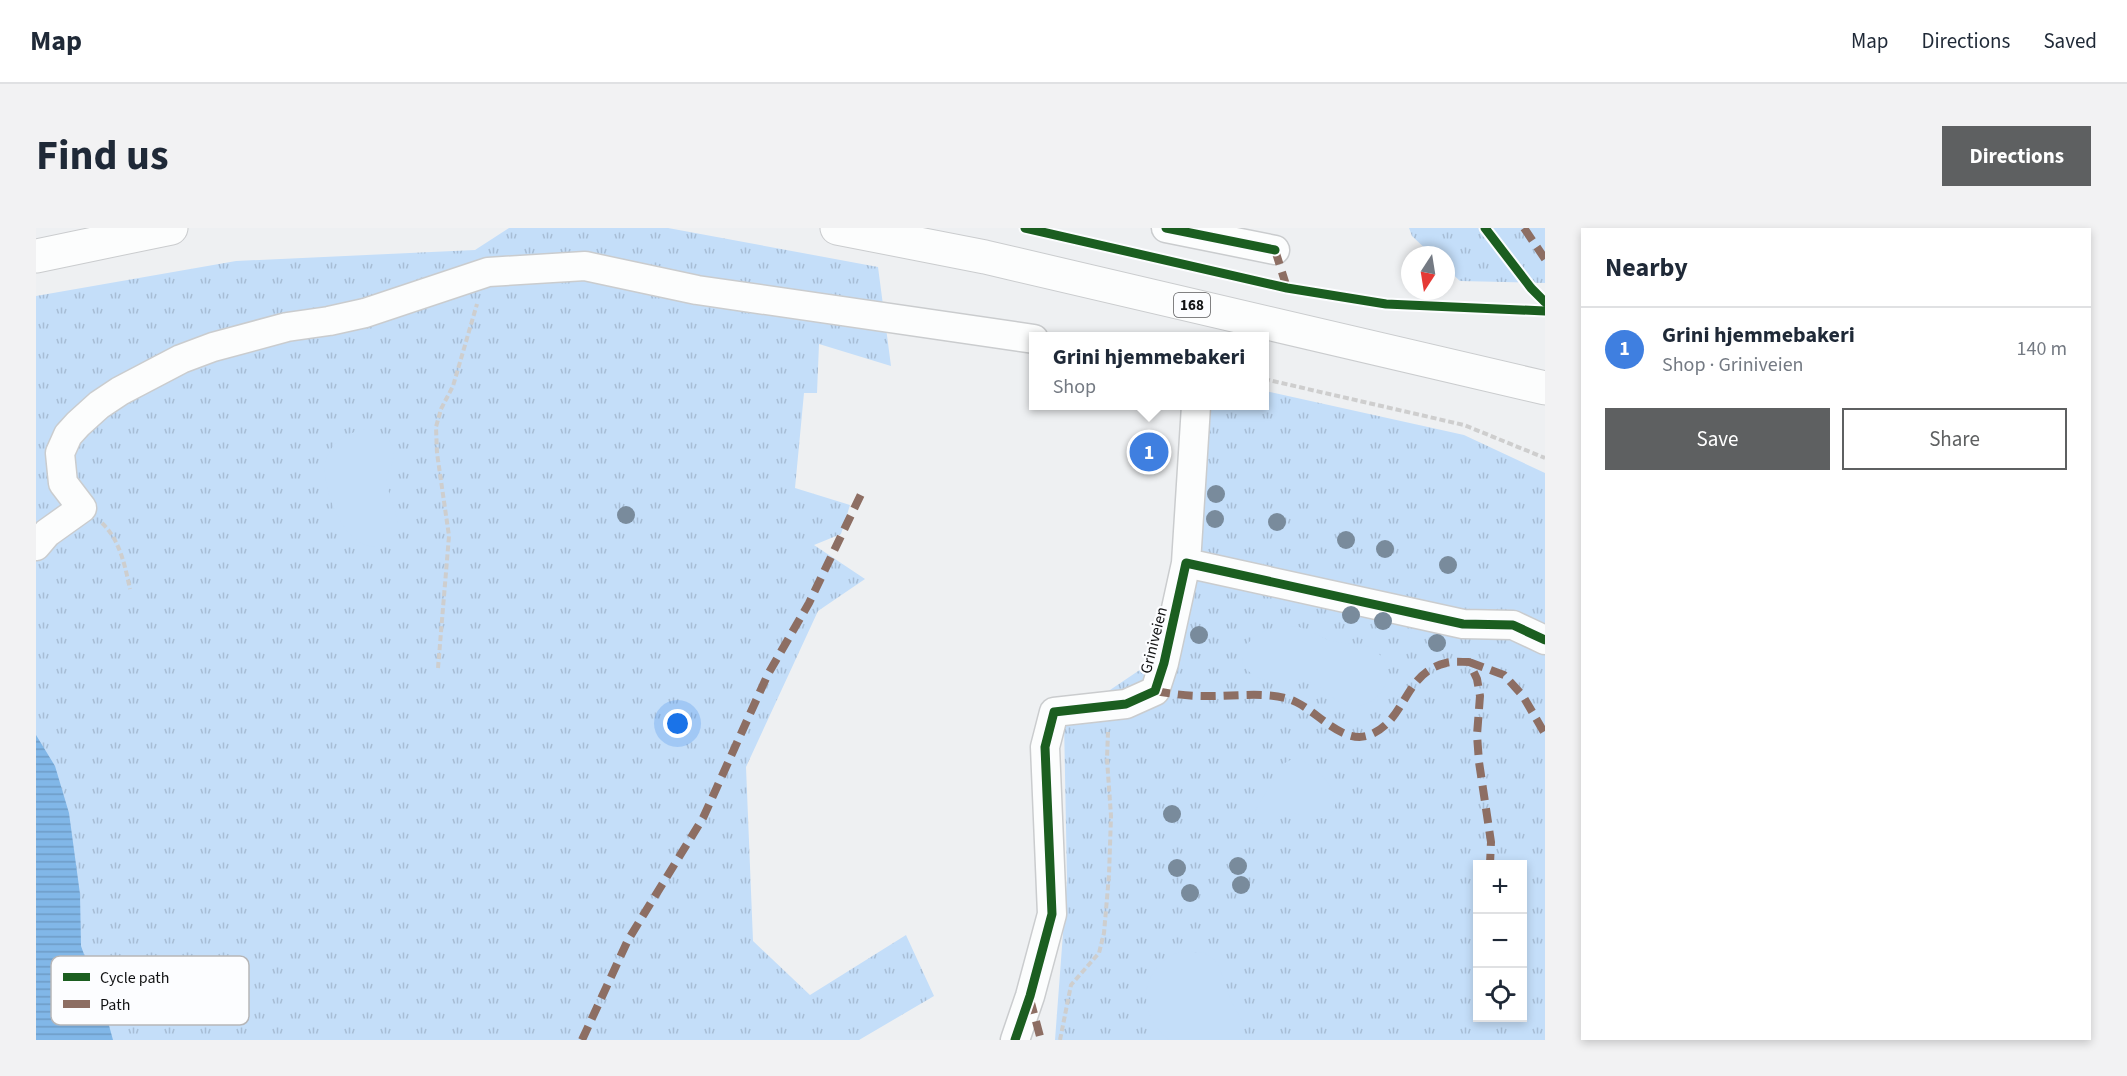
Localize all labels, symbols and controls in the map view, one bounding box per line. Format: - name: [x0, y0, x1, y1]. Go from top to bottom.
- text: Map: [30, 21, 82, 61]
- text: Map: [1851, 26, 1889, 56]
- text: Directions: [1922, 26, 2010, 56]
- text: Saved: [2043, 26, 2097, 56]
- text: Find us: [36, 126, 169, 186]
- button: Directions: [1942, 126, 2091, 186]
- north arrow: [1401, 246, 1455, 300]
- text: Nearby: [1605, 249, 1688, 286]
- road number: 168: [1174, 293, 1210, 317]
- text: Grini hjemmebakeri: [1662, 319, 1855, 351]
- popup: [1029, 332, 1269, 410]
- text: 1: [1619, 335, 1630, 363]
- text: 140 m: [2017, 335, 2067, 363]
- text: Grini hjemmebakeri: [1053, 341, 1245, 373]
- text: Shop · Griniveien: [1662, 351, 1804, 379]
- text: Shop: [1053, 373, 1096, 401]
- button: Save: [1605, 408, 1830, 470]
- button: Share: [1842, 408, 2067, 470]
- pin: 1: [1130, 430, 1168, 474]
- street label: Griniveien: [1135, 605, 1173, 676]
- your location: [663, 709, 692, 738]
- map controls: [1473, 860, 1527, 1022]
- button: +: [1473, 860, 1527, 914]
- button: −: [1473, 914, 1527, 968]
- legend: [51, 956, 249, 1025]
- text: Cycle path: [100, 967, 169, 989]
- button: locate: [1473, 968, 1527, 1022]
- text: Path: [100, 994, 130, 1016]

